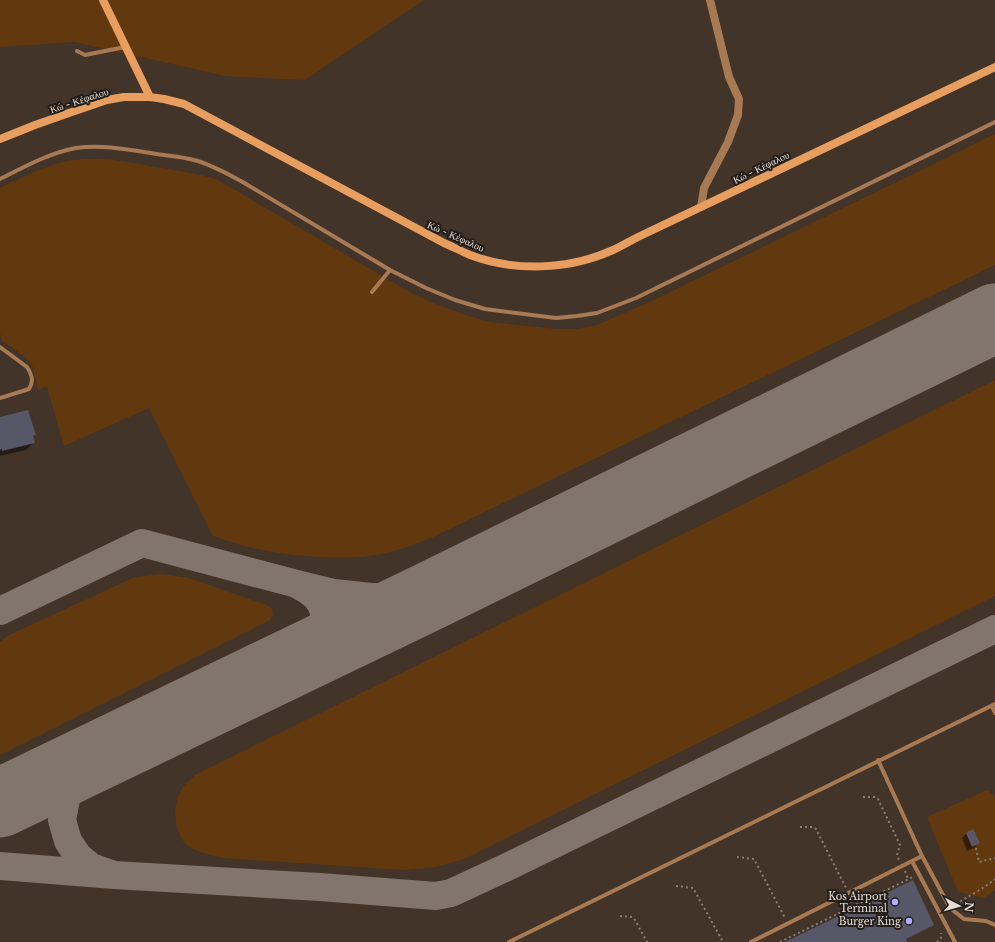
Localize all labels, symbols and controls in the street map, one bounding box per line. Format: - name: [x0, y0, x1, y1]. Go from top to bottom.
- street label: Κώ - Κέφαλου: [48, 85, 110, 116]
- street label: Κώ - Κέφαλου: [731, 148, 792, 187]
- street label: Κώ - Κέφαλου: [425, 218, 486, 255]
- north arrow: [939, 886, 979, 926]
- place label: Kos Airport Terminal: [828, 890, 887, 915]
- marker: Kos Airport Terminal: [890, 897, 900, 907]
- text: N: [961, 901, 976, 914]
- place label: Burger King: [839, 915, 902, 928]
- marker: Burger King: [904, 916, 914, 926]

